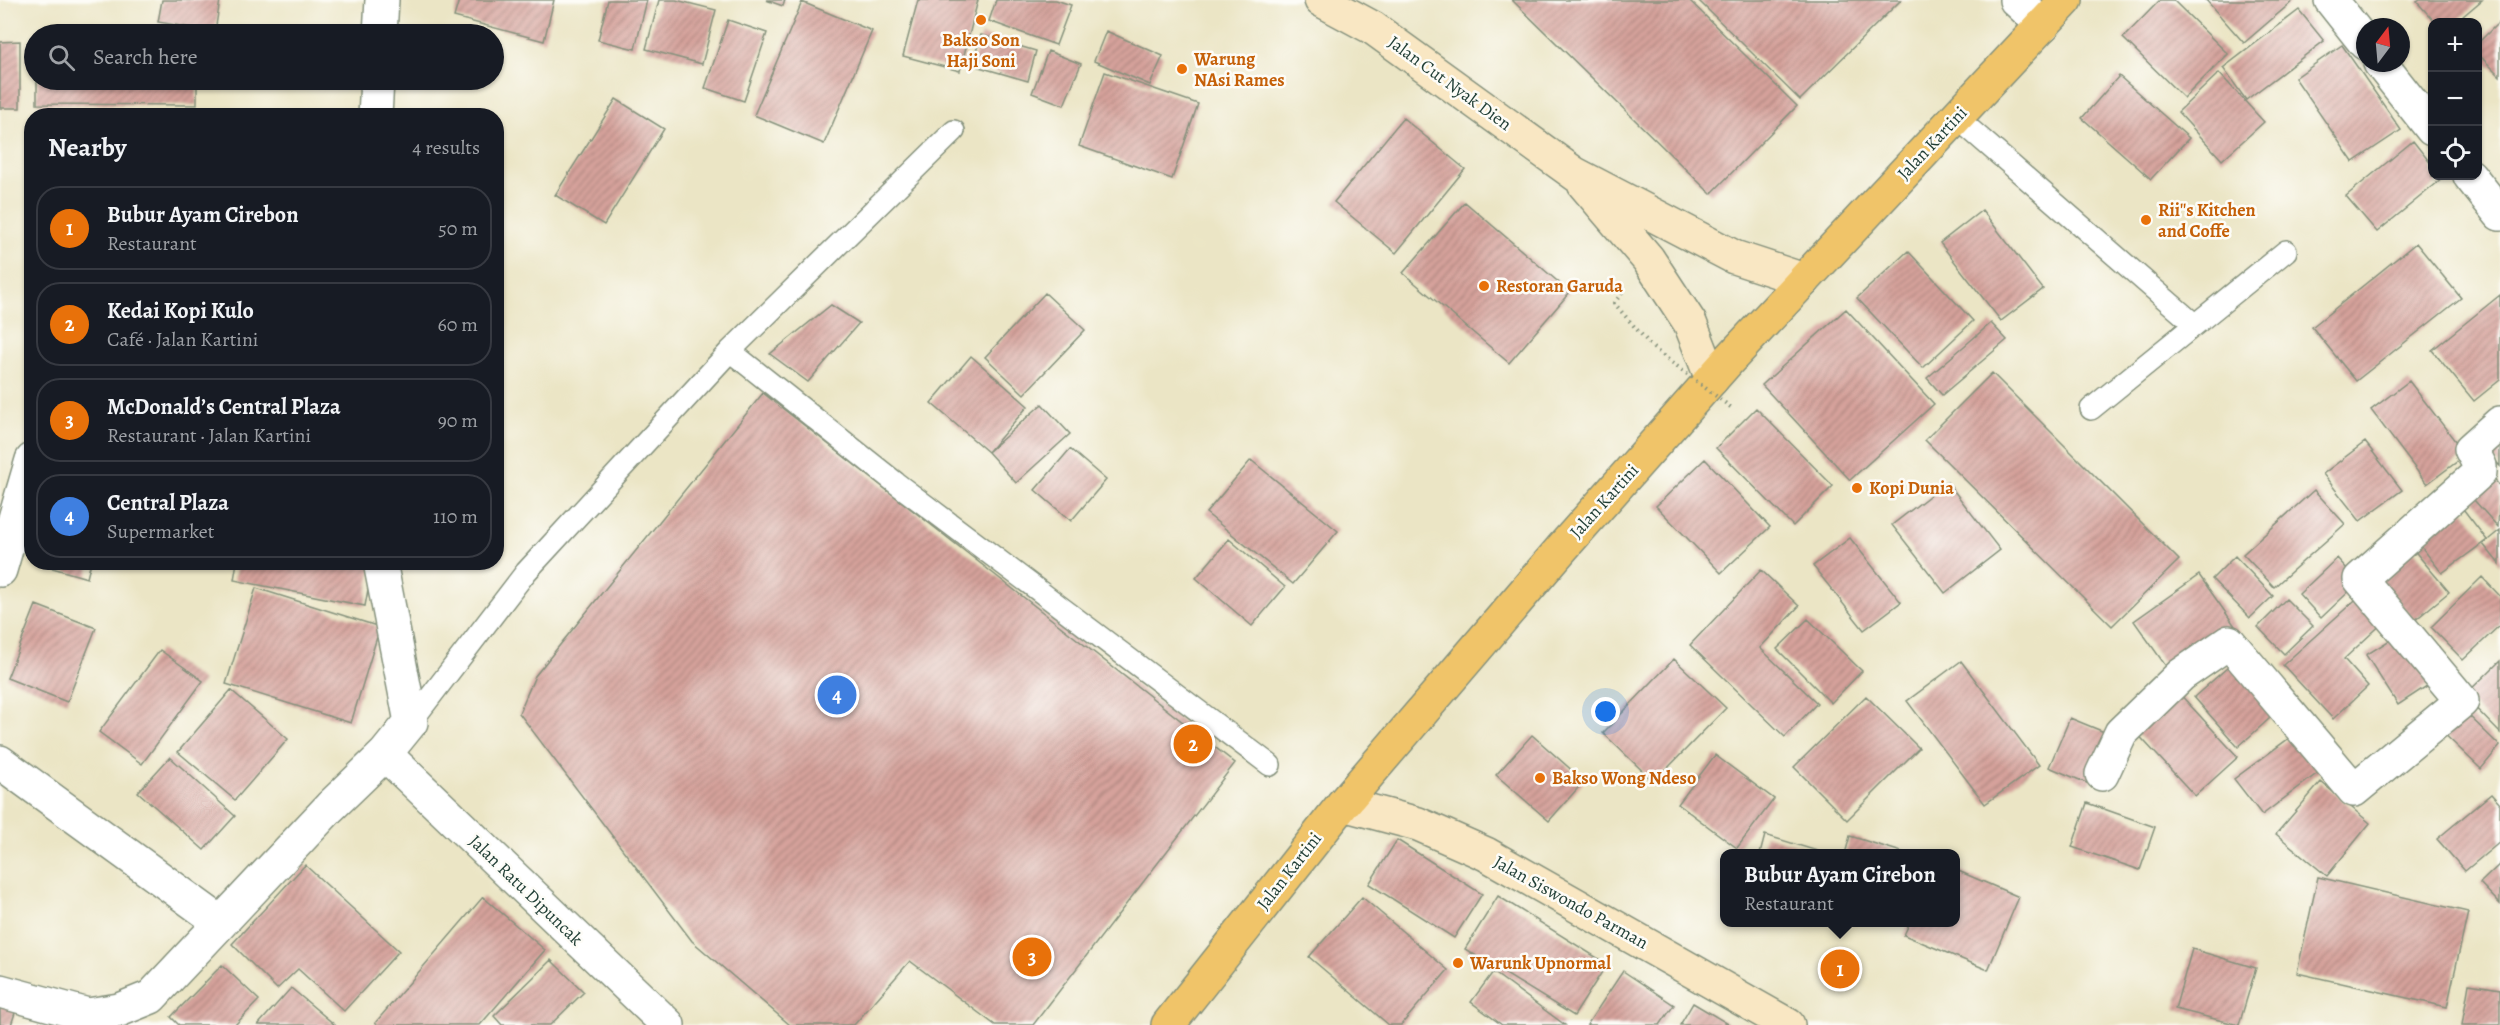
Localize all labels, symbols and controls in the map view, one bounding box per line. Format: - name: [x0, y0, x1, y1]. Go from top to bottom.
- marker: Bakso Son Haji Soni: [974, 13, 988, 27]
- north arrow: [2356, 18, 2410, 72]
- map controls: [2428, 18, 2482, 180]
- button: +: [2428, 18, 2482, 72]
- search box: [24, 24, 504, 90]
- place label: Bakso Son Haji Soni: [942, 28, 1020, 73]
- street label: Jalan Cut Nyak Dien: [1383, 30, 1517, 136]
- icon: search: [45, 41, 78, 74]
- text: Search here: [93, 42, 198, 72]
- place label: Warung NAsi Rames: [1193, 47, 1285, 92]
- marker: Warung NAsi Rames: [1175, 62, 1189, 76]
- button: −: [2428, 72, 2482, 126]
- street label: Jalan Kartini: [1892, 101, 1972, 185]
- button: locate: [2428, 126, 2482, 180]
- text: Nearby: [48, 130, 127, 165]
- text: 4 results: [412, 134, 480, 161]
- place label: Rii''s Kitchen and Coffe: [2158, 198, 2256, 243]
- text: Bubur Ayam Cirebon: [107, 200, 299, 230]
- marker: Rii''s Kitchen and Coffe: [2139, 213, 2153, 227]
- text: 1: [66, 215, 73, 242]
- text: 50 m: [438, 215, 478, 242]
- text: Restaurant: [107, 230, 197, 257]
- place label: Restoran Garuda: [1496, 274, 1623, 298]
- marker: Restoran Garuda: [1477, 279, 1491, 293]
- text: Kedai Kopi Kulo: [107, 296, 254, 326]
- text: 2: [65, 311, 74, 338]
- text: 60 m: [438, 311, 478, 338]
- text: Café · Jalan Kartini: [107, 326, 258, 353]
- text: McDonald’s Central Plaza: [107, 392, 341, 422]
- text: 3: [65, 407, 74, 434]
- text: 90 m: [438, 407, 478, 434]
- text: Restaurant · Jalan Kartini: [107, 422, 311, 449]
- street label: Jalan Kartini: [1564, 459, 1644, 543]
- place label: Kopi Dunia: [1869, 476, 1954, 500]
- marker: Kopi Dunia: [1850, 481, 1864, 495]
- text: Central Plaza: [107, 488, 229, 518]
- text: 4: [65, 503, 74, 530]
- text: 110 m: [433, 503, 478, 530]
- text: Supermarket: [107, 518, 214, 545]
- pin: 4: [818, 672, 856, 718]
- your location: [1591, 697, 1620, 726]
- pin: 2: [1174, 722, 1212, 766]
- place label: Bakso Wong Ndeso: [1552, 766, 1696, 790]
- marker: Bakso Wong Ndeso: [1533, 771, 1547, 785]
- street label: Jalan Kartini: [1251, 827, 1327, 915]
- street label: Jalan Ratu Dipuncak: [464, 829, 588, 951]
- popup: [1720, 849, 1960, 927]
- street label: Jalan Siswondo Parman: [1489, 850, 1653, 955]
- text: Bubur Ayam Cirebon: [1744, 860, 1936, 890]
- text: Restaurant: [1744, 890, 1834, 917]
- pin: 3: [1012, 934, 1052, 980]
- pin: 1: [1820, 946, 1860, 992]
- place label: Warunk Upnormal: [1469, 951, 1611, 975]
- marker: Warunk Upnormal: [1451, 956, 1465, 970]

